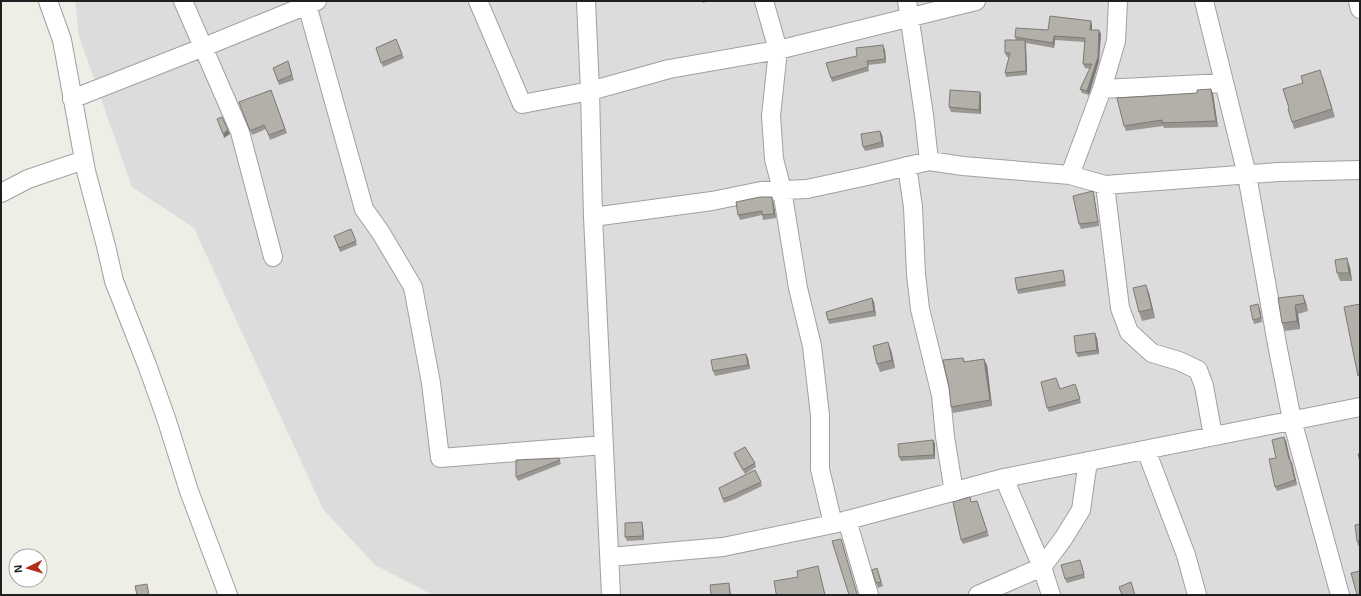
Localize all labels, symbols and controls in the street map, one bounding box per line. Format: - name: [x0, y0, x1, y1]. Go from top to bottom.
- north arrow: [8, 548, 48, 588]
- text: N: [12, 564, 24, 573]

